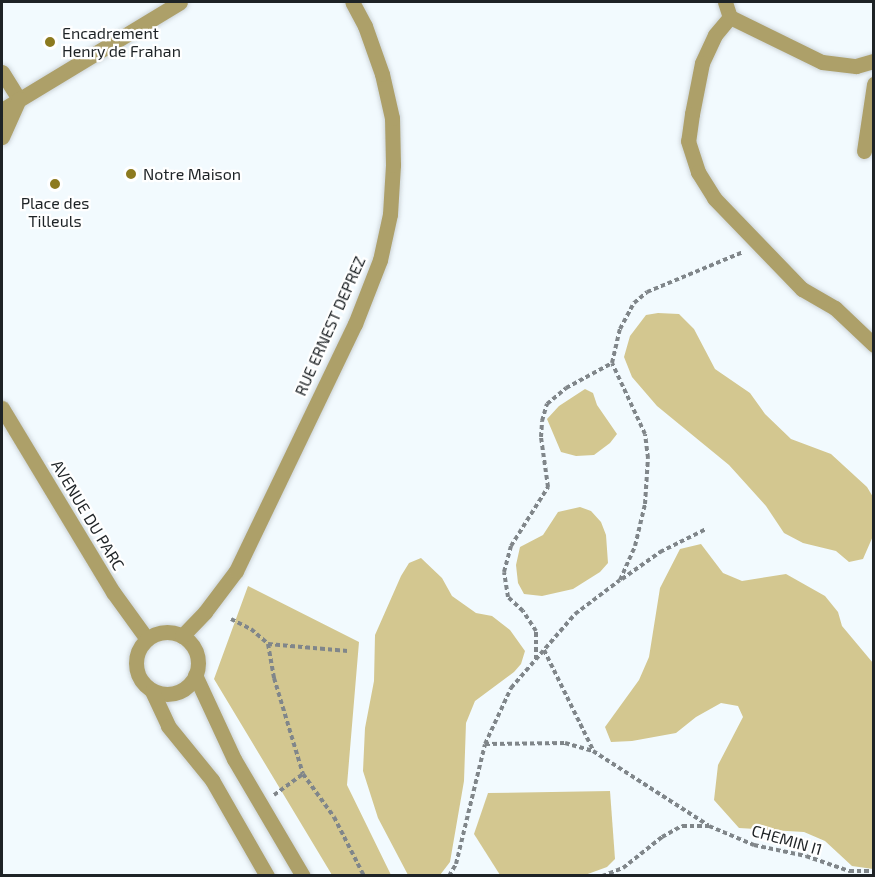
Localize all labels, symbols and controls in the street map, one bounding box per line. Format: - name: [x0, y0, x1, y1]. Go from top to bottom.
- place label: Encadrement Henry de Frahan: [62, 23, 181, 61]
- marker: Encadrement Henry de Frahan: [43, 35, 57, 49]
- place label: Notre Maison: [143, 164, 241, 184]
- marker: Notre Maison: [124, 167, 138, 181]
- marker: Place des Tilleuls: [48, 177, 62, 191]
- place label: Place des Tilleuls: [21, 193, 89, 231]
- street label: RUE ERNEST DEPREZ: [291, 253, 369, 399]
- street label: AVENUE DU PARC: [48, 456, 128, 574]
- street label: CHEMIN I1: [750, 821, 824, 859]

